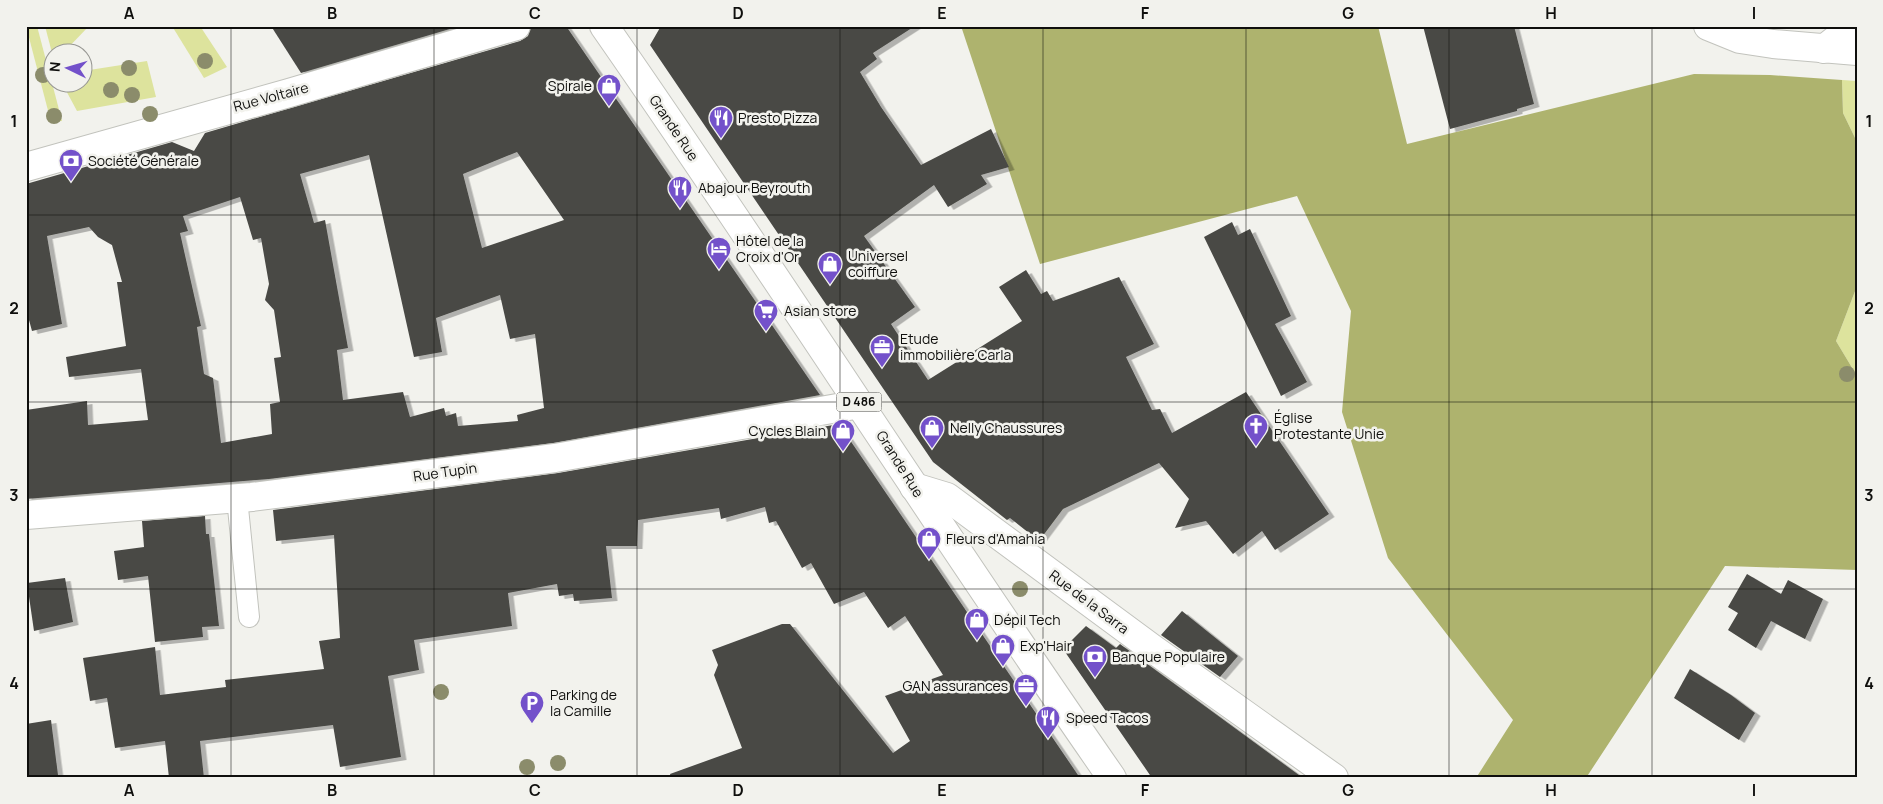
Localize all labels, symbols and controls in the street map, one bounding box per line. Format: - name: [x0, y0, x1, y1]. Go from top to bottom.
- text: A: [124, 2, 135, 24]
- text: B: [327, 2, 337, 24]
- text: C: [529, 2, 541, 24]
- text: D: [732, 2, 744, 24]
- text: E: [937, 2, 947, 24]
- text: F: [1141, 2, 1150, 24]
- text: G: [1342, 2, 1354, 24]
- text: H: [1545, 2, 1557, 24]
- text: I: [1752, 2, 1756, 24]
- north arrow: [42, 42, 92, 92]
- text: N: [45, 61, 64, 73]
- shop icon: Spirale: [596, 73, 622, 107]
- place label: Spirale: [548, 76, 592, 95]
- street label: Rue Voltaire: [231, 77, 311, 116]
- street label: Grande Rue: [645, 91, 703, 164]
- restaurant icon: Presto Pizza: [708, 105, 734, 139]
- place label: Presto Pizza: [738, 108, 817, 127]
- text: 1: [10, 110, 18, 132]
- text: 1: [1865, 110, 1873, 132]
- bank icon: Société Générale: [58, 148, 84, 182]
- place label: Société Générale: [88, 151, 199, 170]
- restaurant icon: Abajour Beyrouth: [667, 175, 693, 209]
- place label: Abajour Beyrouth: [698, 178, 810, 197]
- place label: Hôtel de la Croix d'Or: [736, 231, 804, 266]
- hotel icon: Hôtel de la Croix d'Or: [706, 236, 732, 270]
- place label: Universel coiffure: [848, 246, 908, 281]
- shop icon: Universel coiffure: [817, 251, 843, 285]
- text: 2: [9, 297, 19, 319]
- text: 2: [1864, 297, 1874, 319]
- supermarket icon: Asian store: [753, 298, 779, 332]
- place label: Asian store: [784, 301, 856, 320]
- place label: Etude immobilière Carla: [900, 329, 1011, 364]
- office icon: Etude immobilière Carla: [869, 334, 895, 368]
- road number: D 486: [836, 392, 882, 412]
- place label: Église Protestante Unie: [1274, 408, 1384, 443]
- church icon: Église Protestante Unie: [1243, 413, 1269, 447]
- shop icon: Nelly Chaussures: [919, 415, 945, 449]
- shop icon: Cycles Blain: [830, 418, 856, 452]
- place label: Nelly Chaussures: [950, 418, 1062, 437]
- place label: Cycles Blain: [749, 421, 826, 440]
- street label: Grande Rue: [872, 427, 928, 501]
- street label: Rue Tupin: [412, 458, 478, 485]
- text: 3: [9, 484, 19, 506]
- text: 3: [1864, 484, 1874, 506]
- shop icon: Fleurs d'Amahia: [916, 526, 942, 560]
- place label: Fleurs d'Amahia: [946, 529, 1045, 548]
- street label: Rue de la Sarra: [1046, 565, 1133, 638]
- shop icon: Dépil Tech: [964, 607, 990, 641]
- place label: Dépil Tech: [994, 610, 1060, 629]
- shop icon: Exp'Hair: [990, 633, 1016, 667]
- place label: Exp'Hair: [1020, 636, 1072, 655]
- bank icon: Banque Populaire: [1082, 644, 1108, 678]
- place label: Banque Populaire: [1112, 647, 1225, 666]
- text: 4: [9, 672, 19, 694]
- text: 4: [1864, 672, 1874, 694]
- office icon: GAN assurances: [1013, 673, 1039, 707]
- place label: GAN assurances: [902, 676, 1008, 695]
- place label: Parking de la Camille: [550, 685, 617, 720]
- parking icon: Parking de la Camille: [519, 690, 545, 724]
- restaurant icon: Speed Tacos: [1035, 705, 1061, 739]
- place label: Speed Tacos: [1066, 708, 1149, 727]
- text: A: [124, 779, 135, 801]
- text: B: [327, 779, 337, 801]
- text: C: [529, 779, 541, 801]
- text: D: [732, 779, 744, 801]
- text: E: [937, 779, 947, 801]
- text: F: [1141, 779, 1150, 801]
- text: G: [1342, 779, 1354, 801]
- text: H: [1545, 779, 1557, 801]
- text: I: [1752, 779, 1756, 801]

